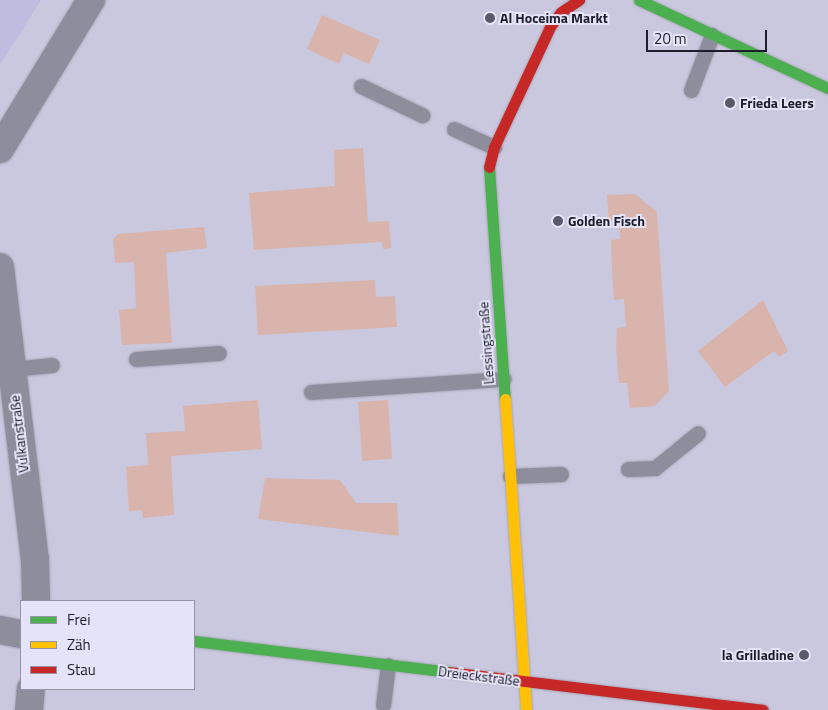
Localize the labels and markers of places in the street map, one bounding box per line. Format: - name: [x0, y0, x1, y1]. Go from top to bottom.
- place label: Al Hoceima Markt: [500, 10, 608, 26]
- marker: Al Hoceima Markt: [484, 12, 496, 24]
- place label: Frieda Leers: [740, 95, 814, 111]
- marker: Frieda Leers: [724, 97, 736, 109]
- place label: Golden Fisch: [568, 213, 645, 229]
- marker: Golden Fisch: [552, 215, 564, 227]
- place label: la Grilladine: [722, 647, 794, 663]
- marker: la Grilladine: [798, 649, 810, 661]

